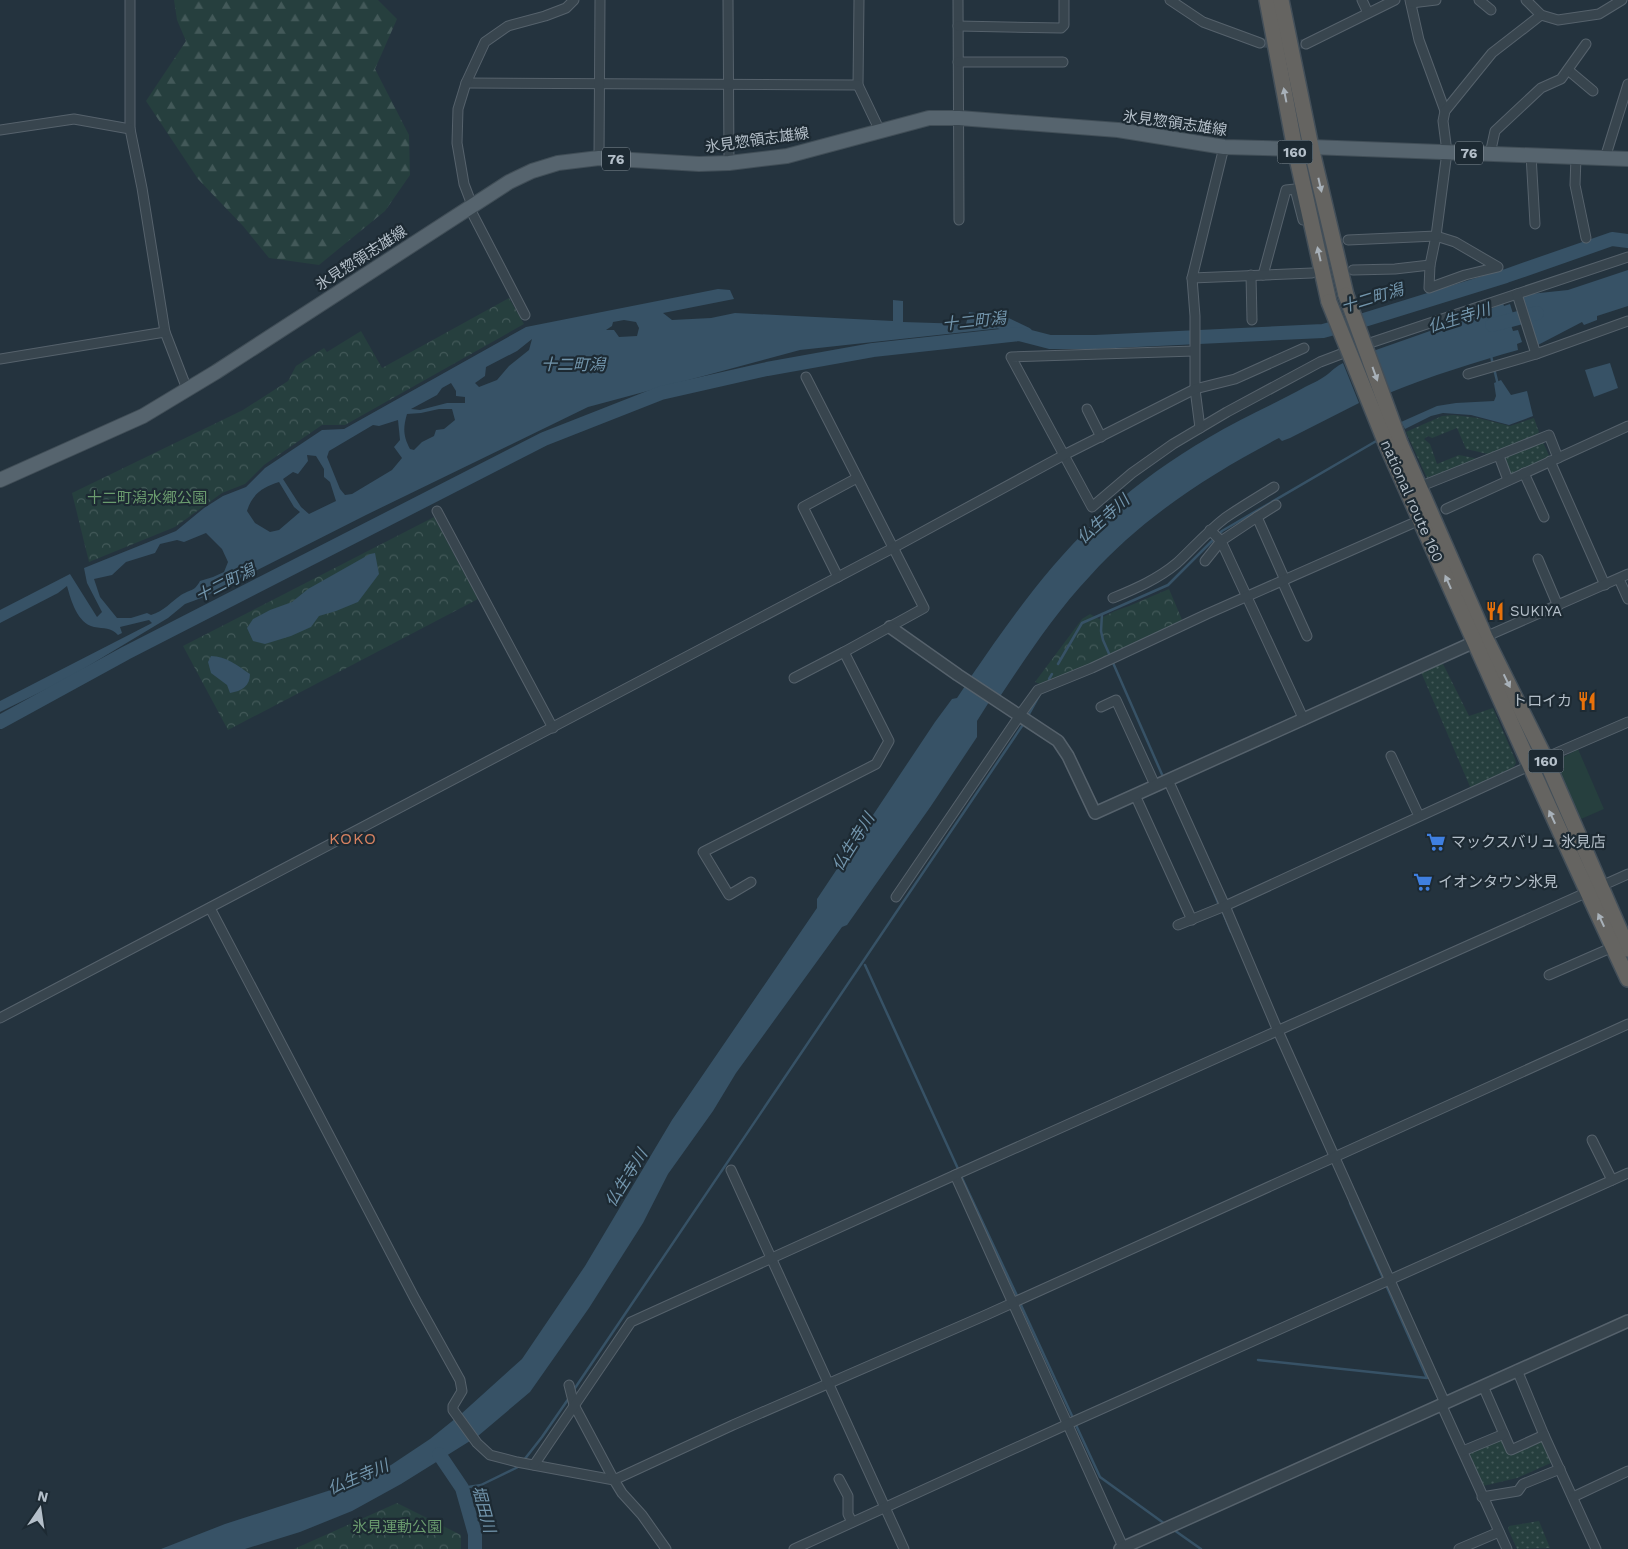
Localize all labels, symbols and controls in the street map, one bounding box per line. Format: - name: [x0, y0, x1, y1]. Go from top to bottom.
- one-way arrow: [1280, 87, 1288, 103]
- street label: 氷見惣領志雄線: [1122, 107, 1228, 139]
- street label: 氷見惣領志雄線: [704, 124, 810, 156]
- road number: 160: [1278, 140, 1312, 163]
- road number: 76: [1455, 142, 1483, 164]
- road number: 76: [602, 148, 630, 170]
- one-way arrow: [1316, 177, 1324, 192]
- street label: 氷見惣領志雄線: [312, 222, 410, 294]
- one-way arrow: [1314, 246, 1322, 262]
- water label: 十二町潟: [1339, 279, 1407, 316]
- water label: 仏生寺川: [1426, 299, 1494, 336]
- water label: 十二町潟: [941, 308, 1009, 334]
- water label: 十二町潟: [541, 355, 607, 374]
- one-way arrow: [1371, 367, 1379, 382]
- street label: national route 160: [1377, 437, 1447, 565]
- park label: 十二町潟水郷公園: [87, 489, 207, 507]
- water label: 仏生寺川: [1073, 489, 1135, 547]
- water label: 十二町潟: [192, 559, 260, 606]
- one-way arrow: [1444, 575, 1452, 589]
- restaurant icon: SUKIYA: [1484, 600, 1506, 622]
- place label: SUKIYA: [1510, 602, 1562, 620]
- one-way arrow: [1503, 674, 1511, 688]
- restaurant icon: トロイカ: [1576, 690, 1598, 712]
- place label: トロイカ: [1512, 692, 1572, 710]
- road number: 160: [1528, 749, 1564, 772]
- water label: 仏生寺川: [828, 808, 879, 874]
- one-way arrow: [1548, 810, 1556, 824]
- district label: KOKO: [329, 829, 377, 848]
- supermarket icon: マックスバリュ 氷見店: [1425, 831, 1447, 853]
- place label: マックスバリュ 氷見店: [1451, 833, 1606, 851]
- supermarket icon: イオンタウン氷見: [1412, 871, 1434, 893]
- place label: イオンタウン氷見: [1438, 873, 1558, 891]
- one-way arrow: [1596, 913, 1604, 927]
- water label: 仏生寺川: [601, 1144, 652, 1210]
- water label: 仏生寺川: [325, 1455, 393, 1498]
- water label: 堀田川: [469, 1483, 500, 1537]
- north arrow: [15, 1484, 65, 1534]
- text: N: [36, 1487, 50, 1505]
- park label: 氷見運動公園: [352, 1518, 442, 1536]

